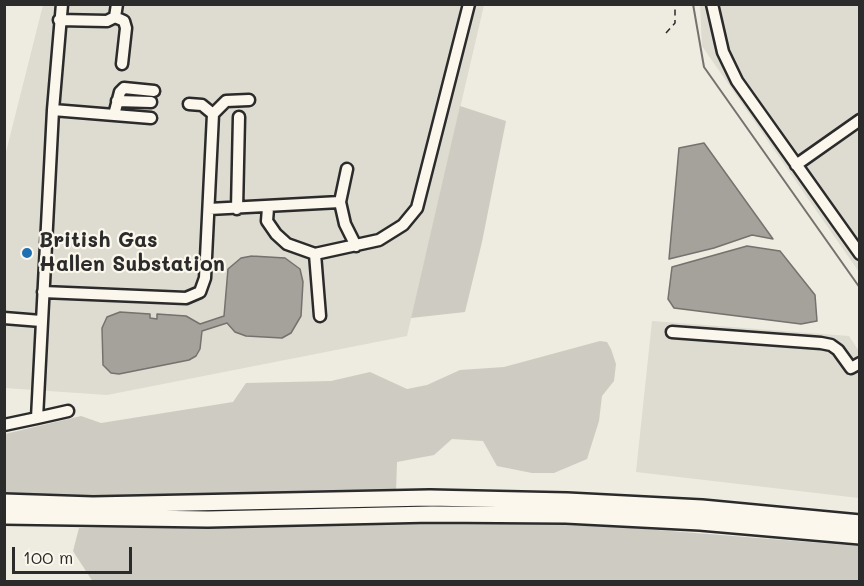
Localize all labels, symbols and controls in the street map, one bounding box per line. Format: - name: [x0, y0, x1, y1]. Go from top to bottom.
- place label: British Gas Hallen Substation: [39, 228, 225, 278]
- marker: British Gas Hallen Substation: [20, 246, 34, 260]
- scale bar: [15, 535, 135, 573]
- text: 100 m: [23, 545, 73, 569]

